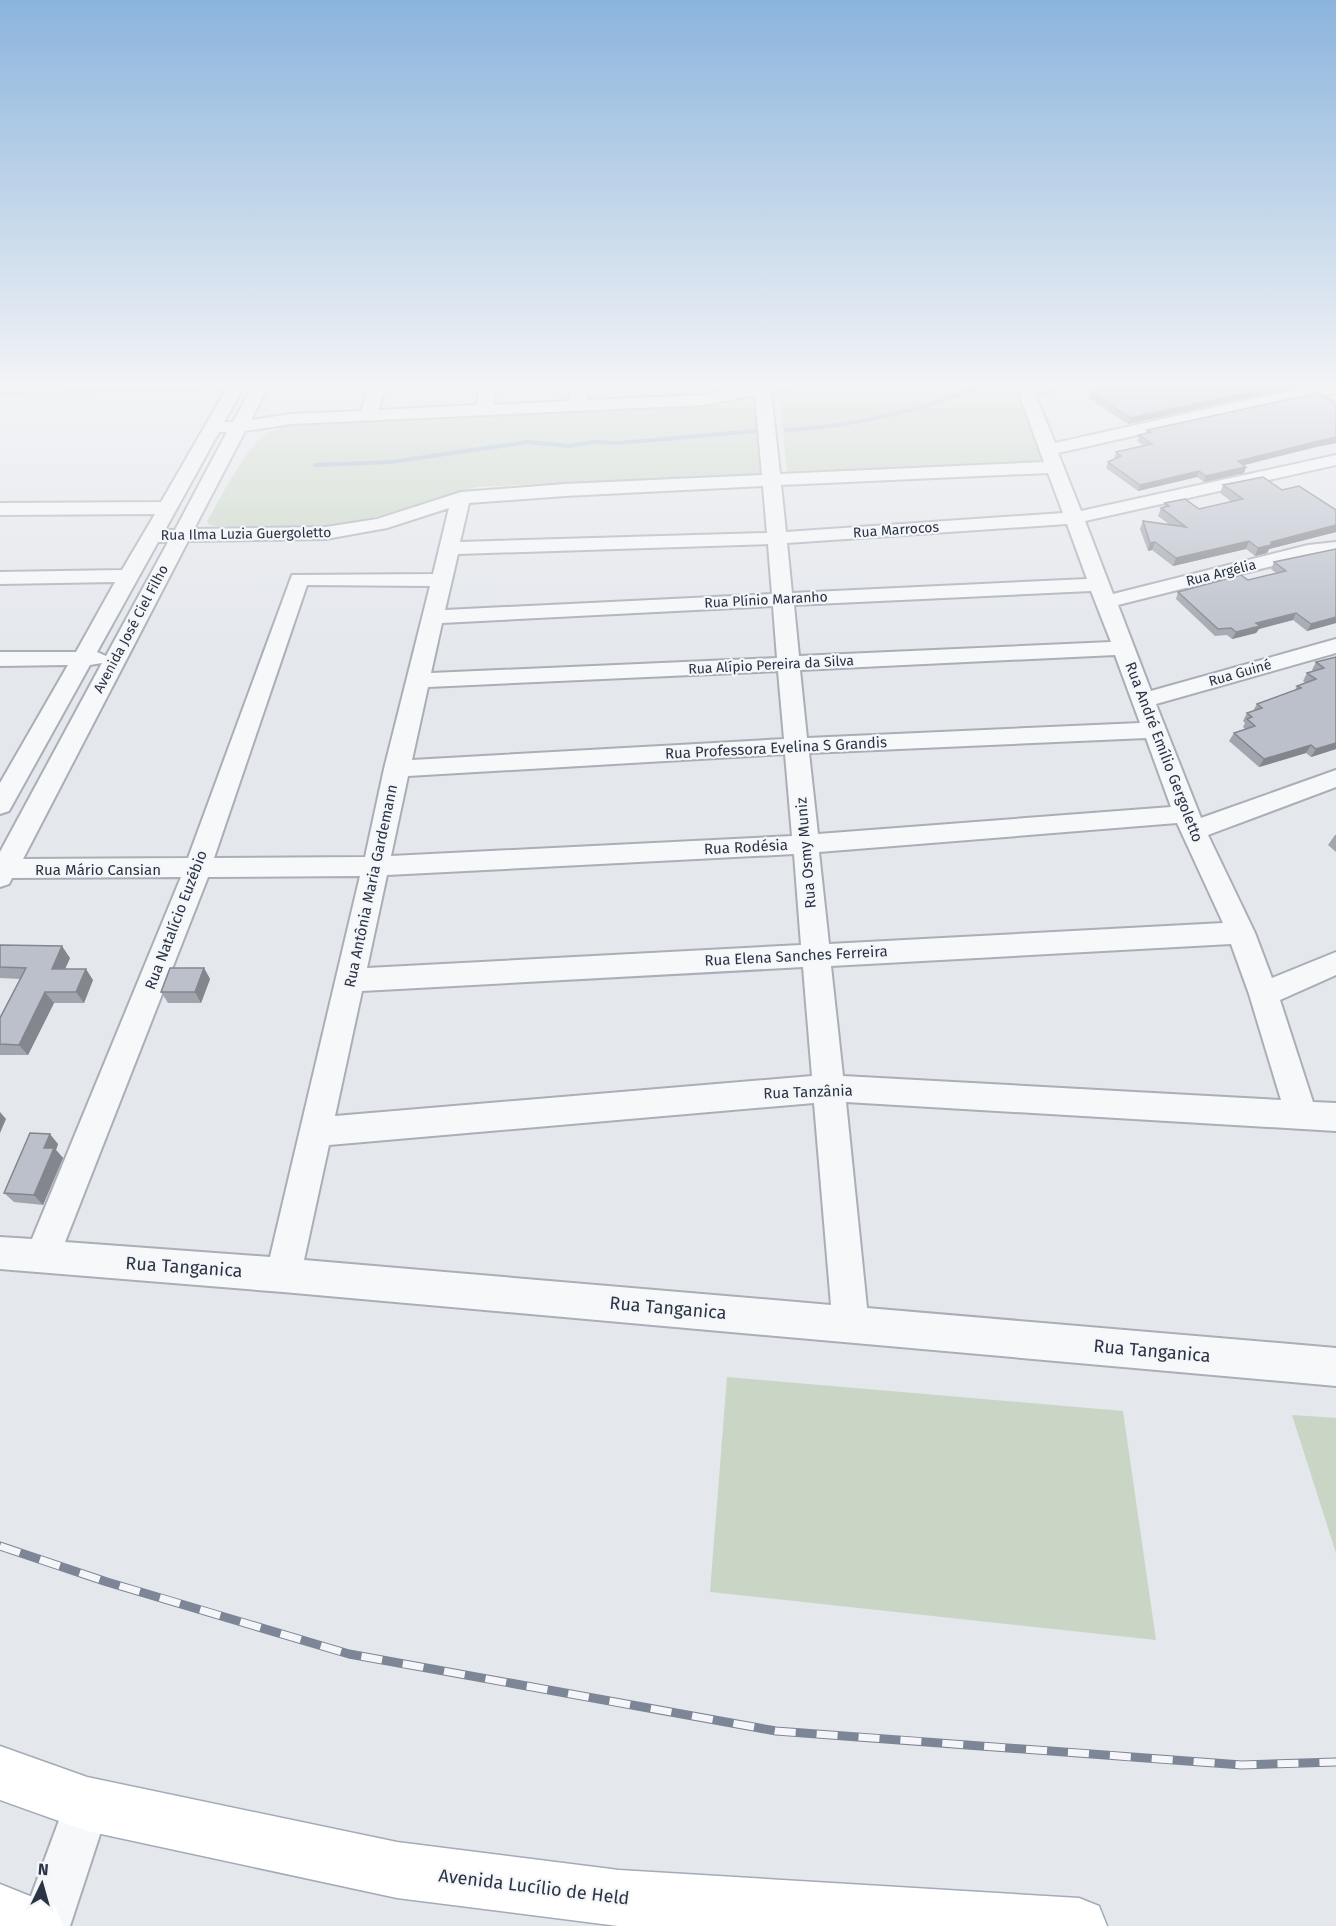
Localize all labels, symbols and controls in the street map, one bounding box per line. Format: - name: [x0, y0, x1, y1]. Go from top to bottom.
- street label: Rua Marrocos: [852, 518, 940, 541]
- street label: Rua Ilma Luzia Guergoletto: [161, 524, 331, 544]
- street label: Rua Argélia: [1184, 556, 1258, 590]
- street label: Avenida José Ciel Filho: [90, 562, 172, 696]
- street label: Rua Plínio Maranho: [704, 588, 828, 612]
- street label: Rua Alípio Pereira da Silva: [688, 652, 854, 678]
- street label: Rua Guiné: [1207, 656, 1273, 690]
- street label: Rua André Emílio Gergoletto: [1121, 659, 1207, 845]
- street label: Rua Professora Evelina S Grandis: [665, 733, 887, 763]
- street label: Rua Antônia Maria Gardemann: [341, 783, 401, 989]
- street label: Rua Osmy Muniz: [792, 796, 820, 909]
- street label: Rua Rodésia: [704, 836, 788, 858]
- street label: Rua Natalício Euzébio: [141, 848, 211, 992]
- street label: Rua Mário Cansian: [35, 861, 161, 879]
- street label: Rua Elena Sanches Ferreira: [704, 942, 888, 970]
- street label: Rua Tanzânia: [763, 1081, 853, 1103]
- street label: Rua Tanganica: [125, 1252, 243, 1282]
- street label: Rua Tanganica: [609, 1292, 727, 1324]
- street label: Rua Tanganica: [1093, 1335, 1211, 1367]
- north arrow: [12, 1854, 72, 1914]
- text: N: [37, 1860, 49, 1879]
- street label: Avenida Lucílio de Held: [437, 1864, 631, 1910]

